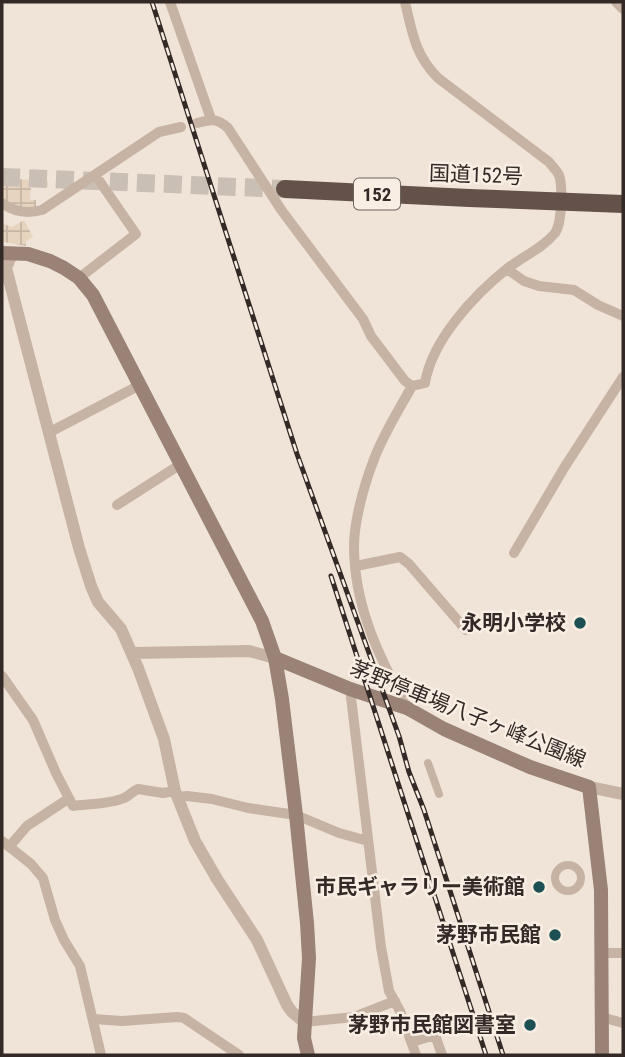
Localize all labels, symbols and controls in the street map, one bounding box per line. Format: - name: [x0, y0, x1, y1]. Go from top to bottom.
- street label: 国道152号: [429, 161, 523, 189]
- road number: 152: [354, 178, 400, 210]
- place label: 永明小学校: [461, 611, 566, 635]
- marker: 永明小学校: [572, 615, 588, 631]
- street label: 茅野停車場八子ヶ峰公園線: [347, 656, 589, 772]
- place label: 市民ギャラリー美術館: [315, 875, 525, 899]
- marker: 市民ギャラリー美術館: [531, 879, 547, 895]
- place label: 茅野市民館: [436, 923, 541, 947]
- marker: 茅野市民館: [547, 927, 563, 943]
- place label: 茅野市民館図書室: [348, 1013, 516, 1037]
- marker: 茅野市民館図書室: [522, 1017, 538, 1033]

